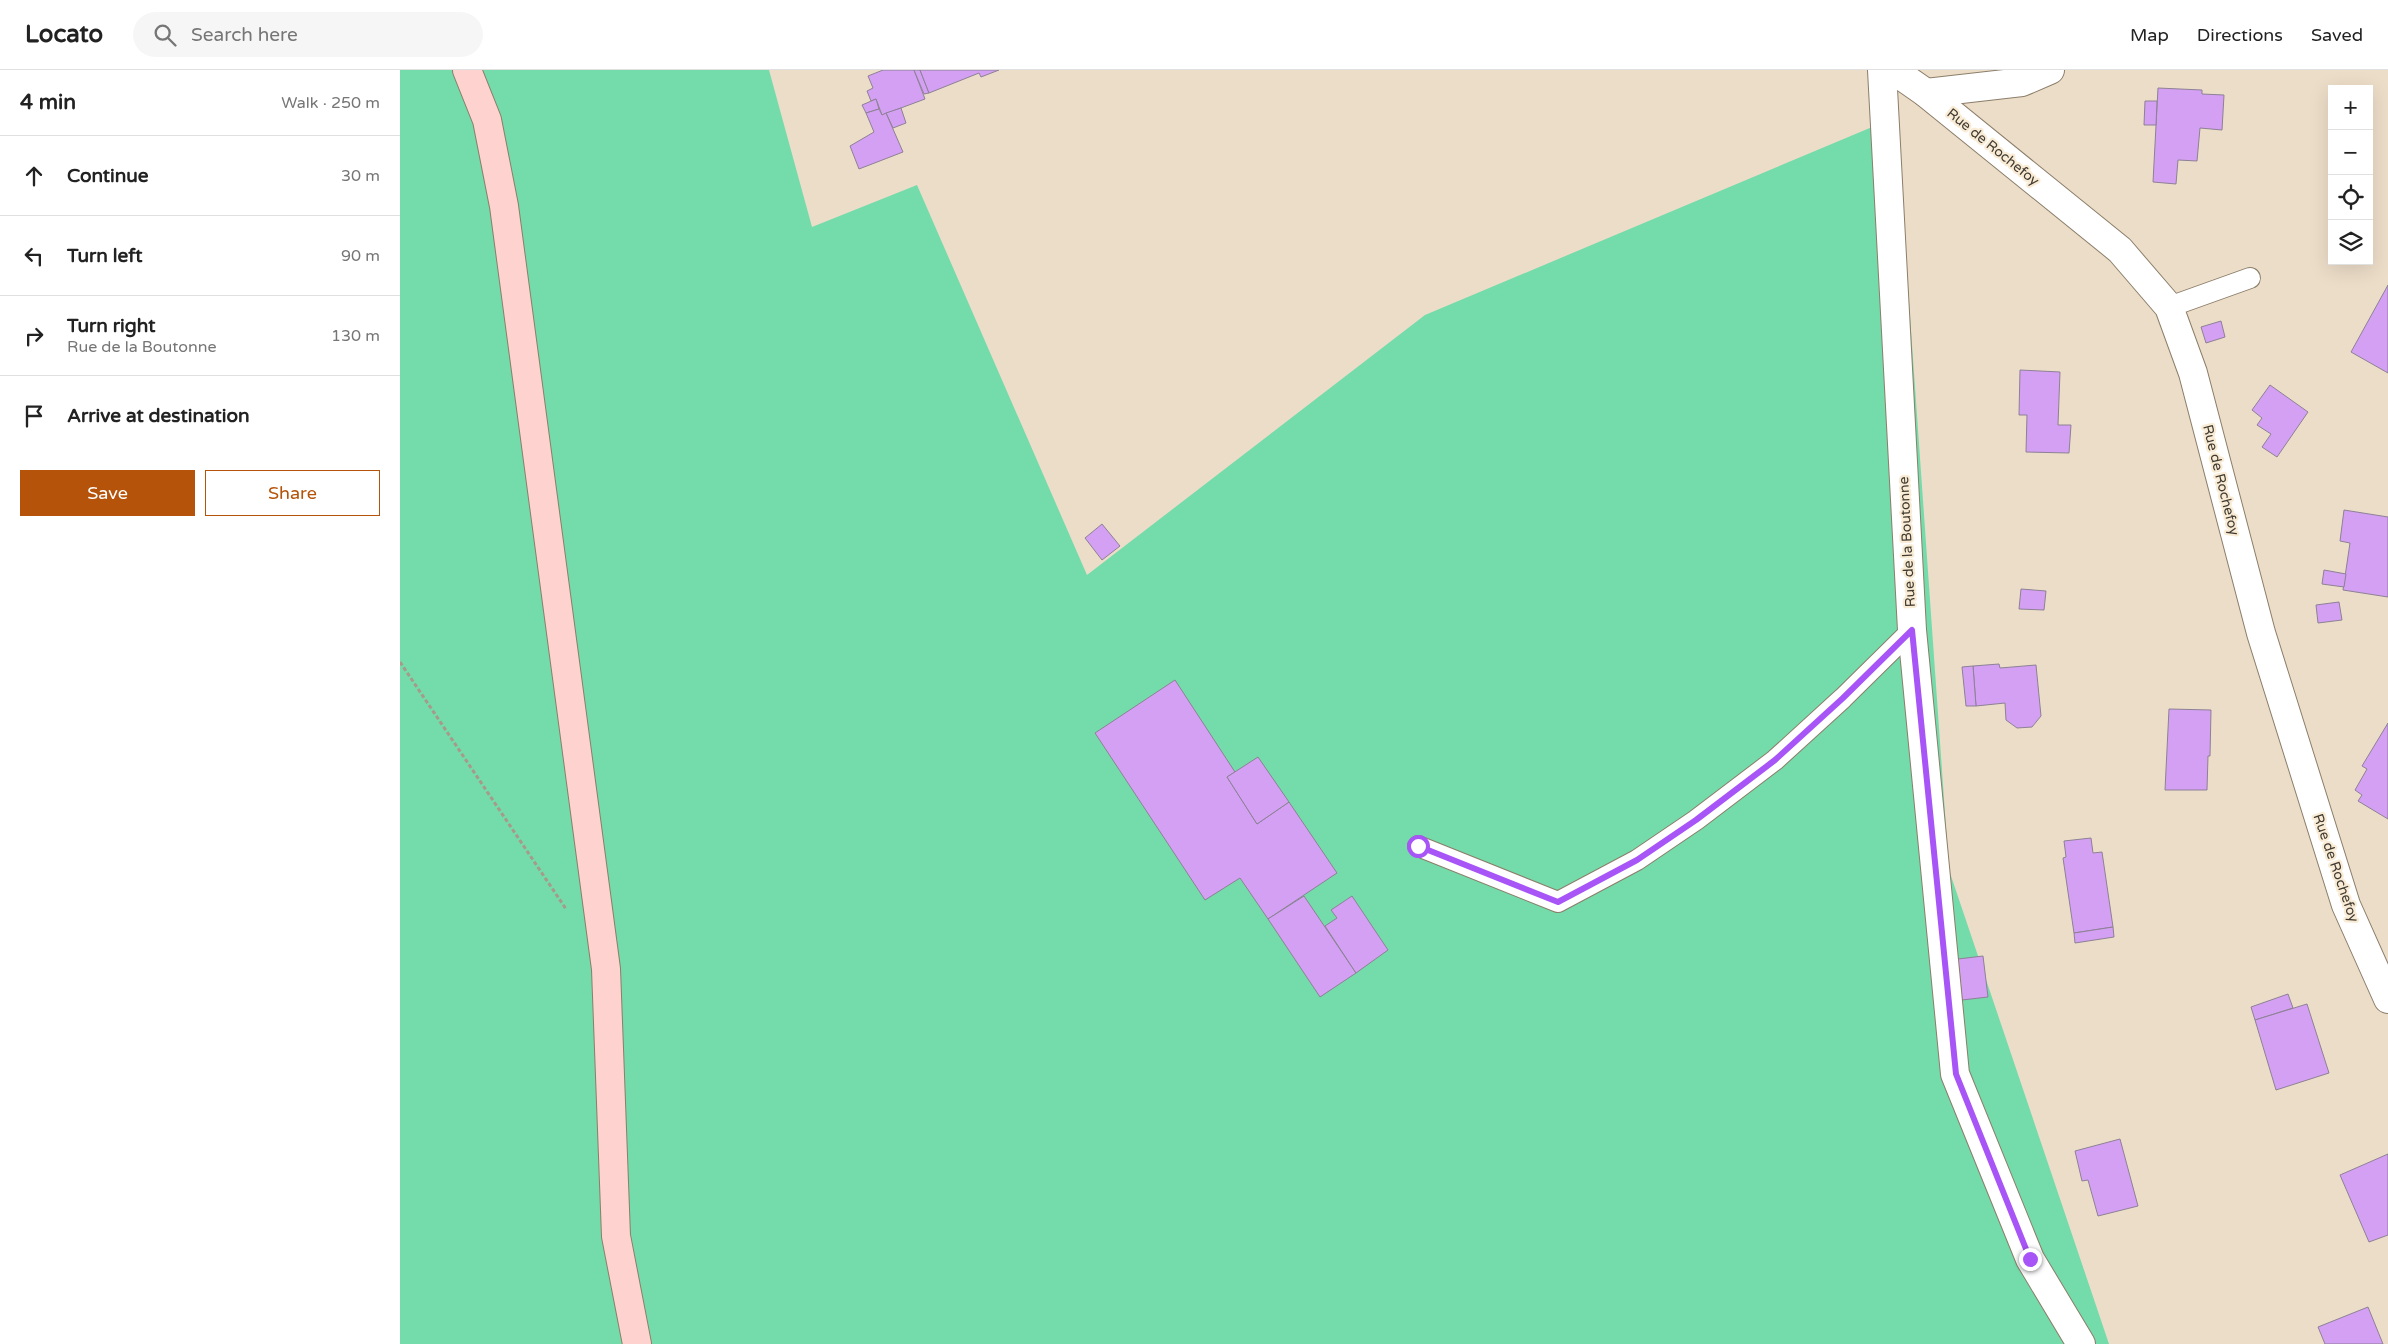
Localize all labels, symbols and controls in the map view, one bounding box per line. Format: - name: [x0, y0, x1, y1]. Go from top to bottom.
- search box: [133, 12, 483, 57]
- text: Locato: [25, 20, 103, 49]
- icon: search: [151, 21, 179, 49]
- text: Search here: [191, 24, 298, 46]
- text: Map: [2130, 24, 2169, 46]
- text: Directions: [2197, 24, 2283, 46]
- text: Saved: [2311, 24, 2363, 46]
- map controls: [2328, 85, 2373, 265]
- button: +: [2328, 85, 2373, 130]
- text: 4 min: [20, 90, 76, 115]
- text: Walk · 250 m: [281, 93, 380, 113]
- street label: Rue de Rochefoy: [1943, 105, 2043, 190]
- button: −: [2328, 130, 2373, 175]
- icon: ahead: [20, 162, 48, 190]
- text: Continue: [67, 165, 149, 187]
- text: 30 m: [341, 166, 380, 186]
- button: locate: [2328, 175, 2373, 220]
- button: layers: [2328, 220, 2373, 265]
- icon: left: [20, 242, 48, 270]
- text: Turn left: [67, 245, 143, 267]
- text: 90 m: [341, 246, 380, 266]
- text: Turn right: [67, 315, 155, 337]
- icon: right: [20, 322, 48, 350]
- text: 130 m: [331, 326, 380, 346]
- text: Rue de la Boutonne: [67, 337, 217, 357]
- icon: arrive: [20, 402, 48, 430]
- text: Arrive at destination: [67, 405, 250, 427]
- street label: Rue de Rochefoy: [2199, 423, 2243, 538]
- button: Save: [20, 470, 195, 516]
- button: Share: [205, 470, 380, 516]
- street label: Rue de la Boutonne: [1895, 476, 1919, 608]
- street label: Rue de Rochefoy: [2309, 811, 2363, 925]
- route start: [1407, 835, 1430, 858]
- route end: [2019, 1248, 2042, 1271]

